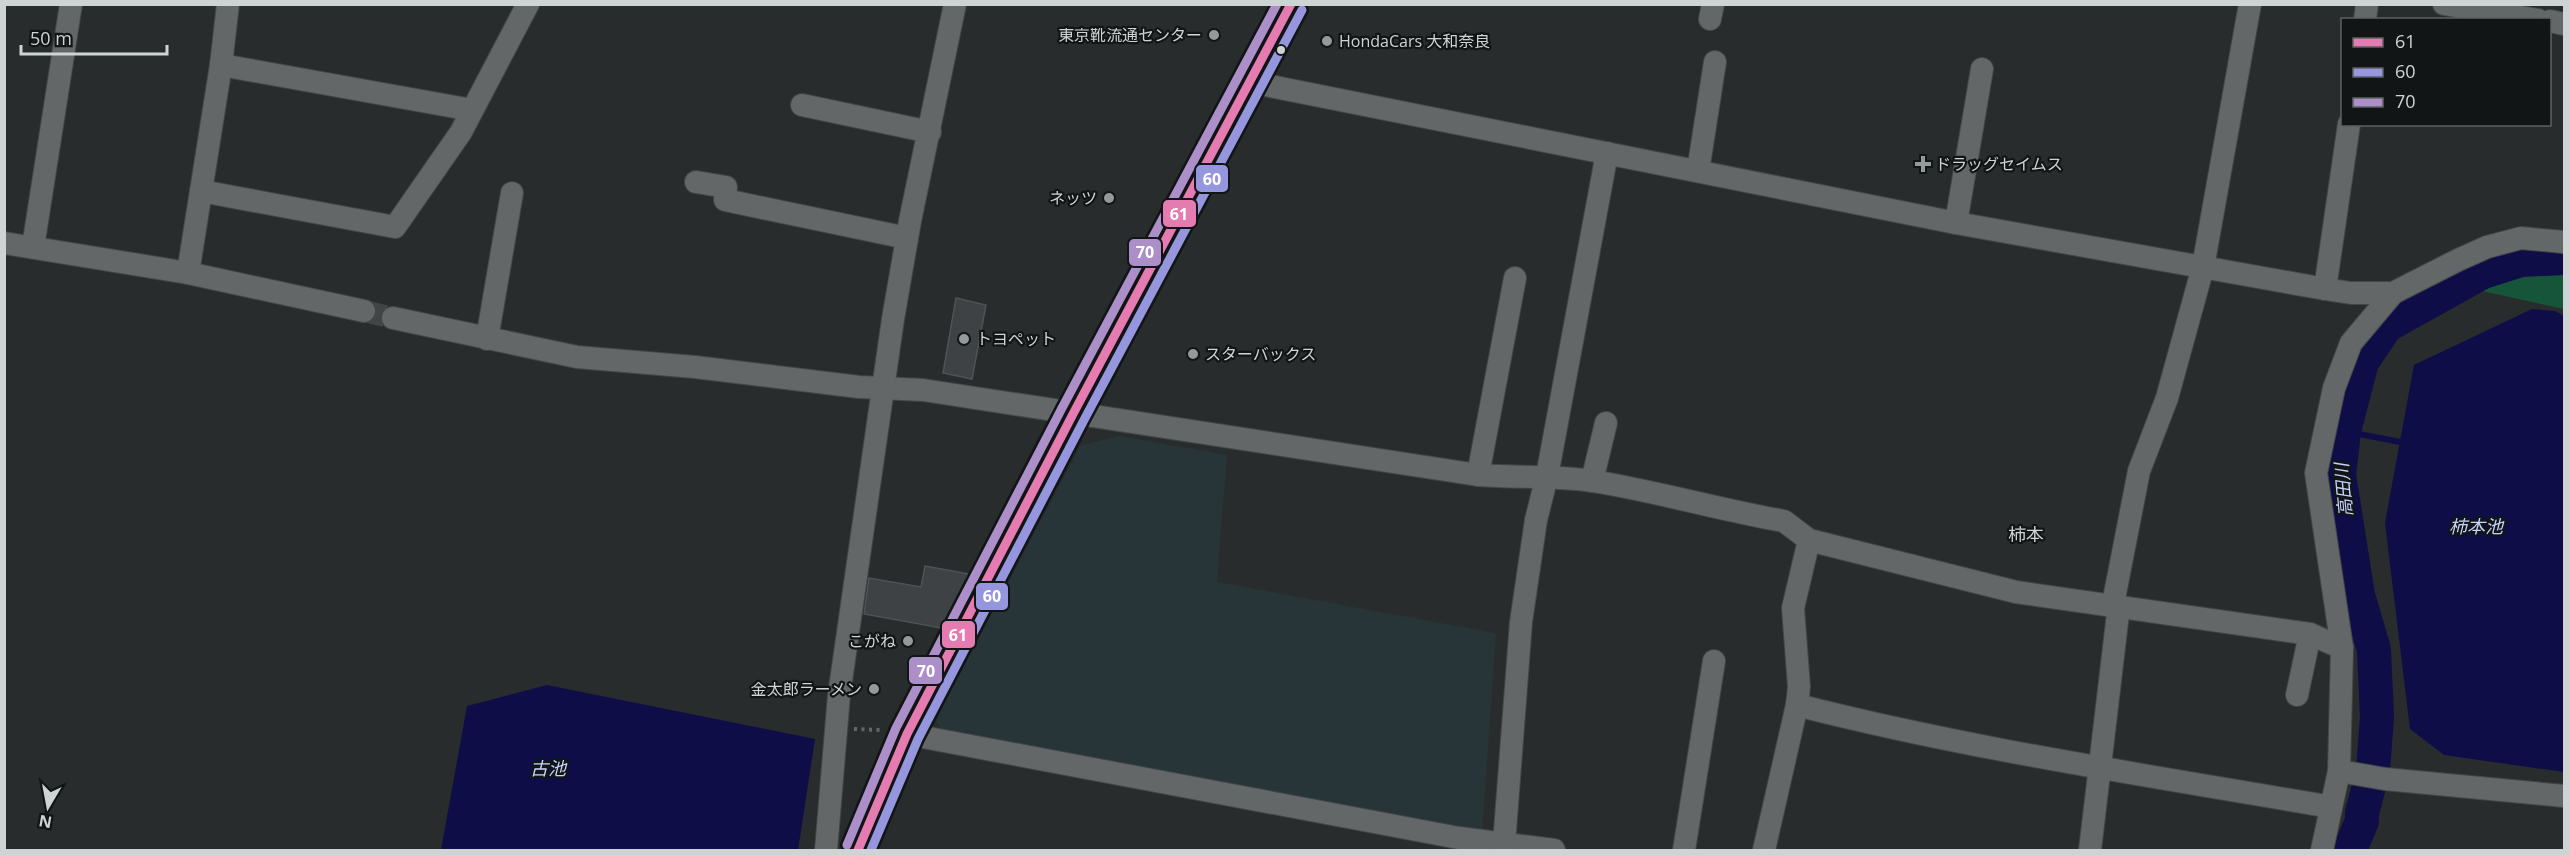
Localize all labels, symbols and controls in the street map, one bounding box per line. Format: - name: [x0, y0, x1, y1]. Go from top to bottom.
- scale bar: [21, 18, 166, 56]
- legend: [2341, 18, 2551, 126]
- place label: 東京靴流通センター: [1058, 24, 1202, 46]
- text: 50 m: [30, 26, 72, 50]
- marker: 東京靴流通センター: [1207, 28, 1221, 42]
- text: 61: [2395, 29, 2416, 53]
- place label: HondaCars 大和奈良: [1339, 30, 1490, 52]
- marker: HondaCars 大和奈良: [1320, 34, 1334, 48]
- unlabelled marker: [1275, 44, 1287, 56]
- text: 60: [2395, 59, 2416, 83]
- text: 70: [2395, 89, 2416, 113]
- place label: ドラッグセイムス: [1935, 153, 2063, 175]
- marker: ドラッグセイムス: [1916, 157, 1930, 171]
- line badge: 60: [1195, 164, 1229, 193]
- text: 60: [1203, 168, 1221, 190]
- place label: ネッツ: [1049, 187, 1097, 209]
- marker: ネッツ: [1102, 191, 1116, 205]
- line badge: 61: [1162, 199, 1197, 228]
- text: 61: [1170, 203, 1188, 225]
- line badge: 70: [1128, 238, 1162, 267]
- text: 70: [1136, 241, 1154, 263]
- place label: トヨペット: [976, 328, 1056, 350]
- marker: トヨペット: [957, 332, 971, 346]
- place label: スターバックス: [1205, 343, 1316, 365]
- marker: スターバックス: [1186, 347, 1200, 361]
- water label: 高田川: [2329, 460, 2357, 518]
- water label: 柿本池: [2449, 514, 2505, 538]
- district label: 柿本: [2008, 522, 2044, 546]
- line badge: 60: [975, 582, 1009, 611]
- text: 60: [983, 585, 1001, 607]
- line badge: 61: [941, 620, 976, 649]
- text: 61: [949, 624, 967, 646]
- place label: こがね: [848, 630, 896, 652]
- marker: こがね: [901, 634, 915, 648]
- line badge: 70: [908, 656, 943, 685]
- text: 70: [917, 660, 935, 682]
- place label: 金太郎ラーメン: [751, 678, 862, 700]
- marker: 金太郎ラーメン: [867, 682, 881, 696]
- water label: 古池: [530, 756, 568, 780]
- north arrow: [18, 777, 78, 837]
- text: N: [37, 810, 54, 834]

